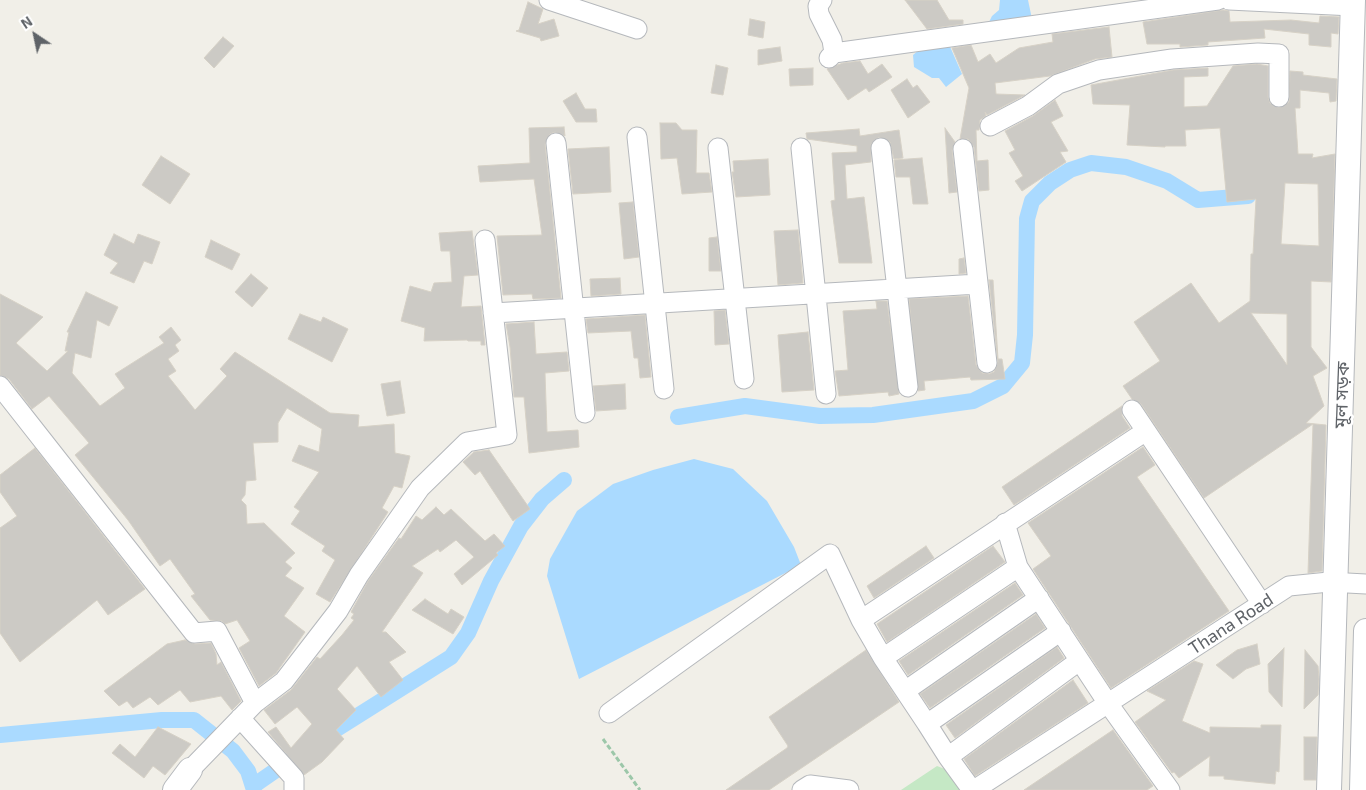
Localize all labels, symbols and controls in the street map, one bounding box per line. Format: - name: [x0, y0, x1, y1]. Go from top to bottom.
- north arrow: [10, 10, 60, 60]
- text: N: [17, 12, 35, 32]
- street label: মূল সড়ক: [1330, 361, 1354, 429]
- street label: Thana Road: [1185, 589, 1277, 659]

